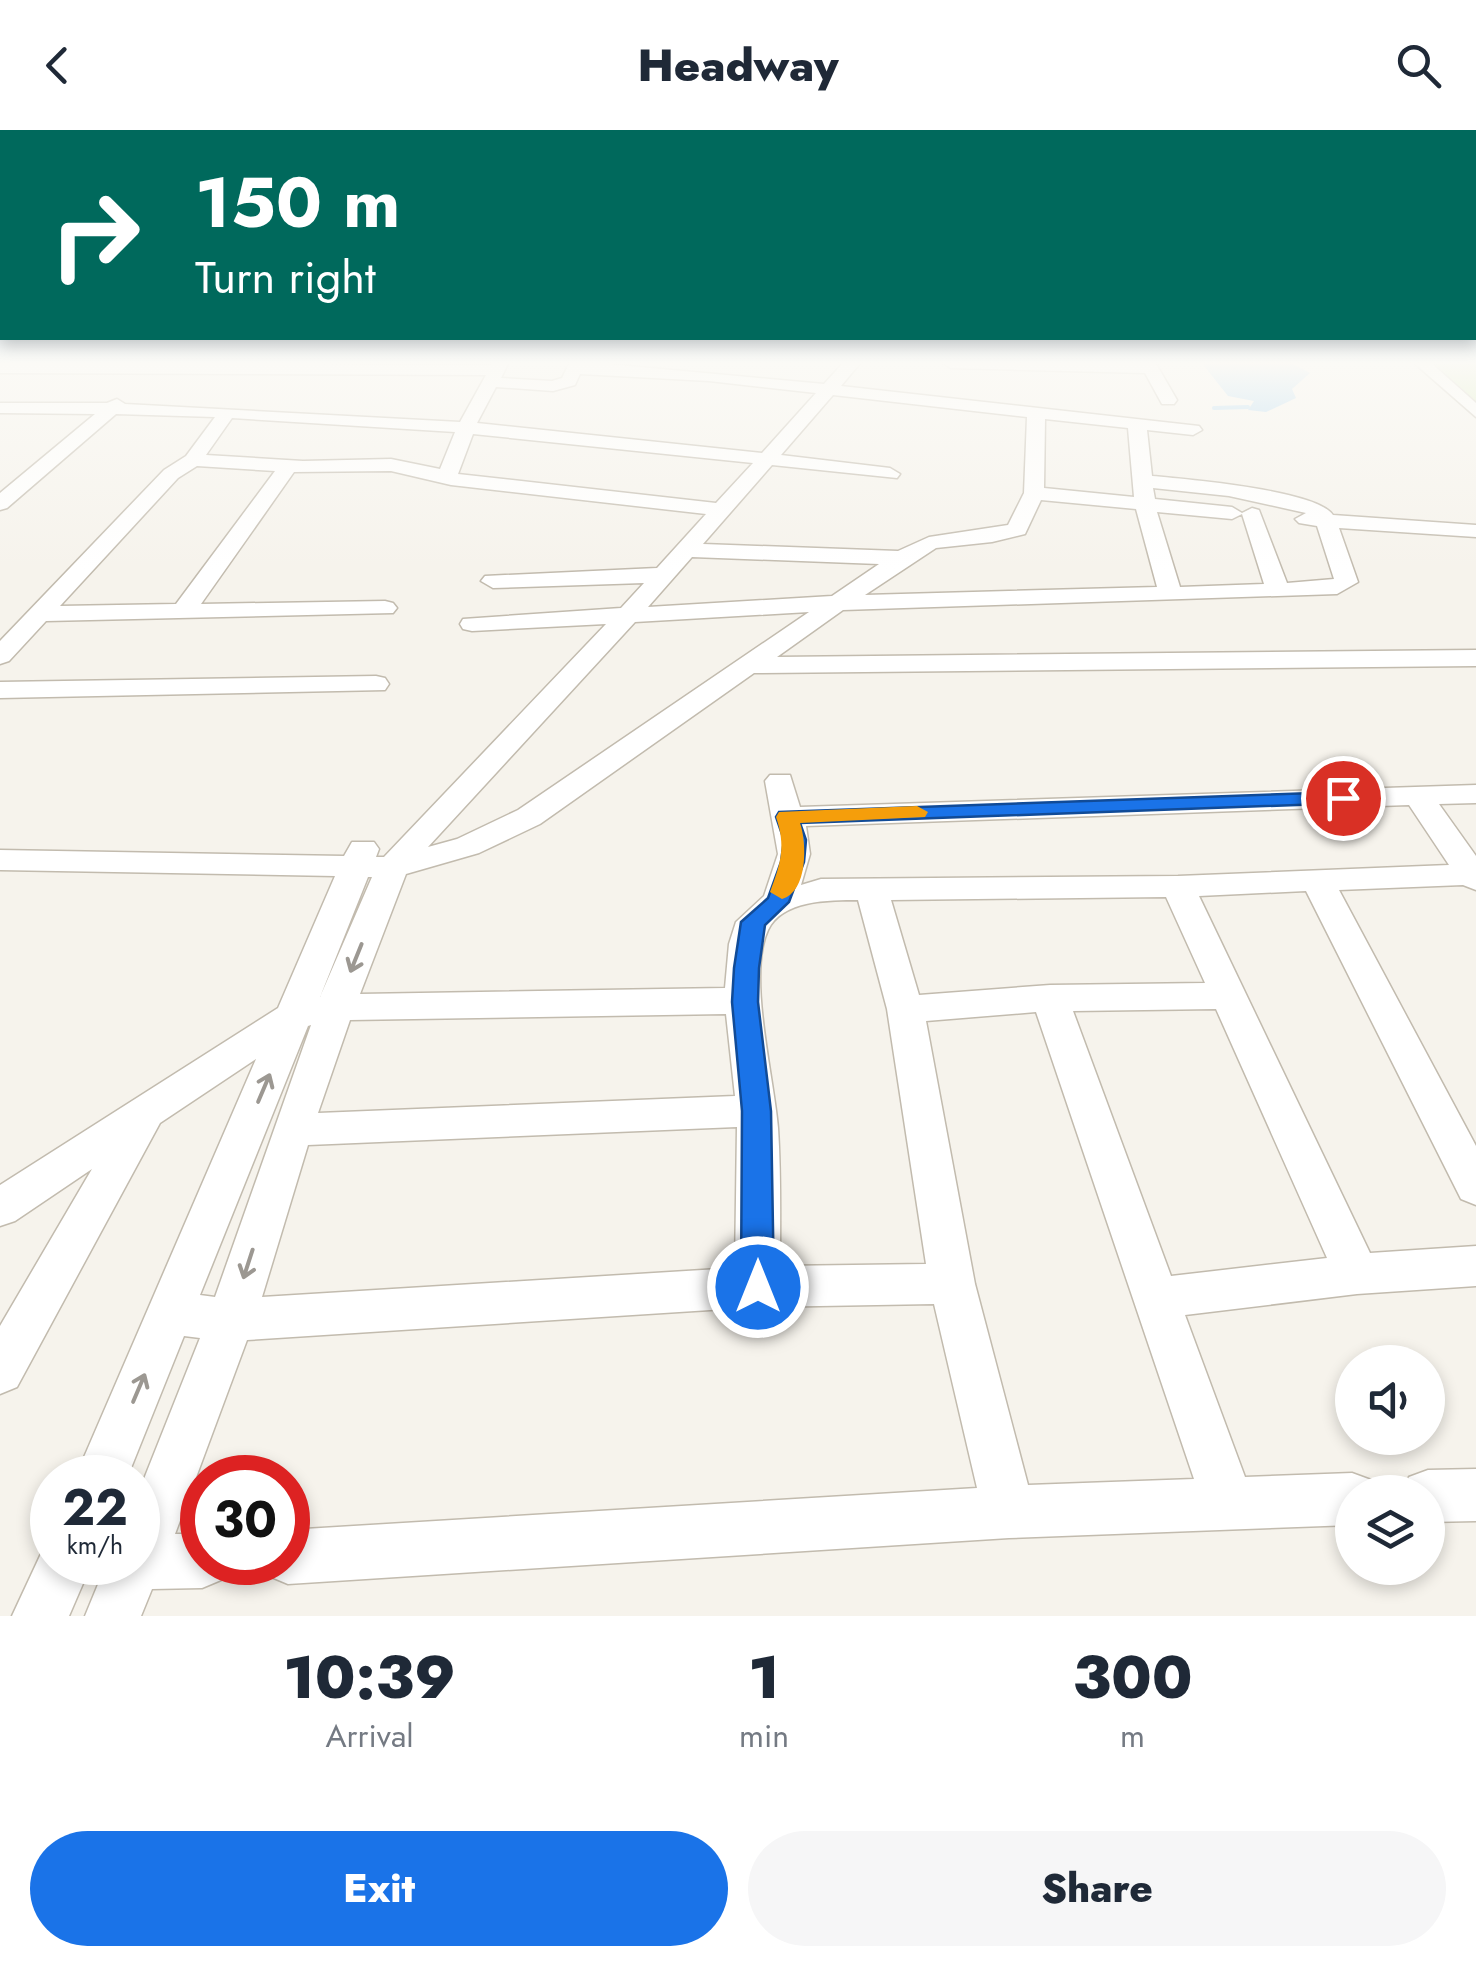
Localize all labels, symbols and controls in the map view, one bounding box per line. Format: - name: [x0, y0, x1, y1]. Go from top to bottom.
- text: Headway: [637, 33, 839, 98]
- icon: back: [30, 38, 85, 93]
- icon: search: [1391, 38, 1446, 93]
- text: 150 m: [195, 152, 401, 253]
- icon: right: [30, 170, 160, 300]
- text: Turn right: [195, 245, 376, 310]
- pin: [1301, 756, 1386, 841]
- icon: arrive: [1316, 771, 1371, 826]
- one-way arrow: [345, 942, 363, 972]
- one-way arrow: [256, 1073, 274, 1104]
- position arrow: [706, 1235, 810, 1339]
- one-way arrow: [238, 1248, 256, 1280]
- map controls: [1335, 1345, 1445, 1585]
- button: sound: [1335, 1345, 1445, 1455]
- one-way arrow: [131, 1373, 149, 1403]
- speed limit sign: 30: [180, 1455, 310, 1585]
- text: 22: [62, 1471, 128, 1544]
- button: layers: [1335, 1475, 1445, 1585]
- text: km/h: [67, 1527, 123, 1563]
- text: 10:39: [283, 1634, 456, 1721]
- text: 1: [748, 1634, 780, 1721]
- text: 300: [1072, 1634, 1193, 1721]
- text: Arrival: [325, 1713, 414, 1759]
- text: min: [739, 1713, 789, 1759]
- text: m: [1120, 1713, 1145, 1759]
- button: Exit: [30, 1831, 728, 1946]
- button: Share: [748, 1831, 1446, 1946]

